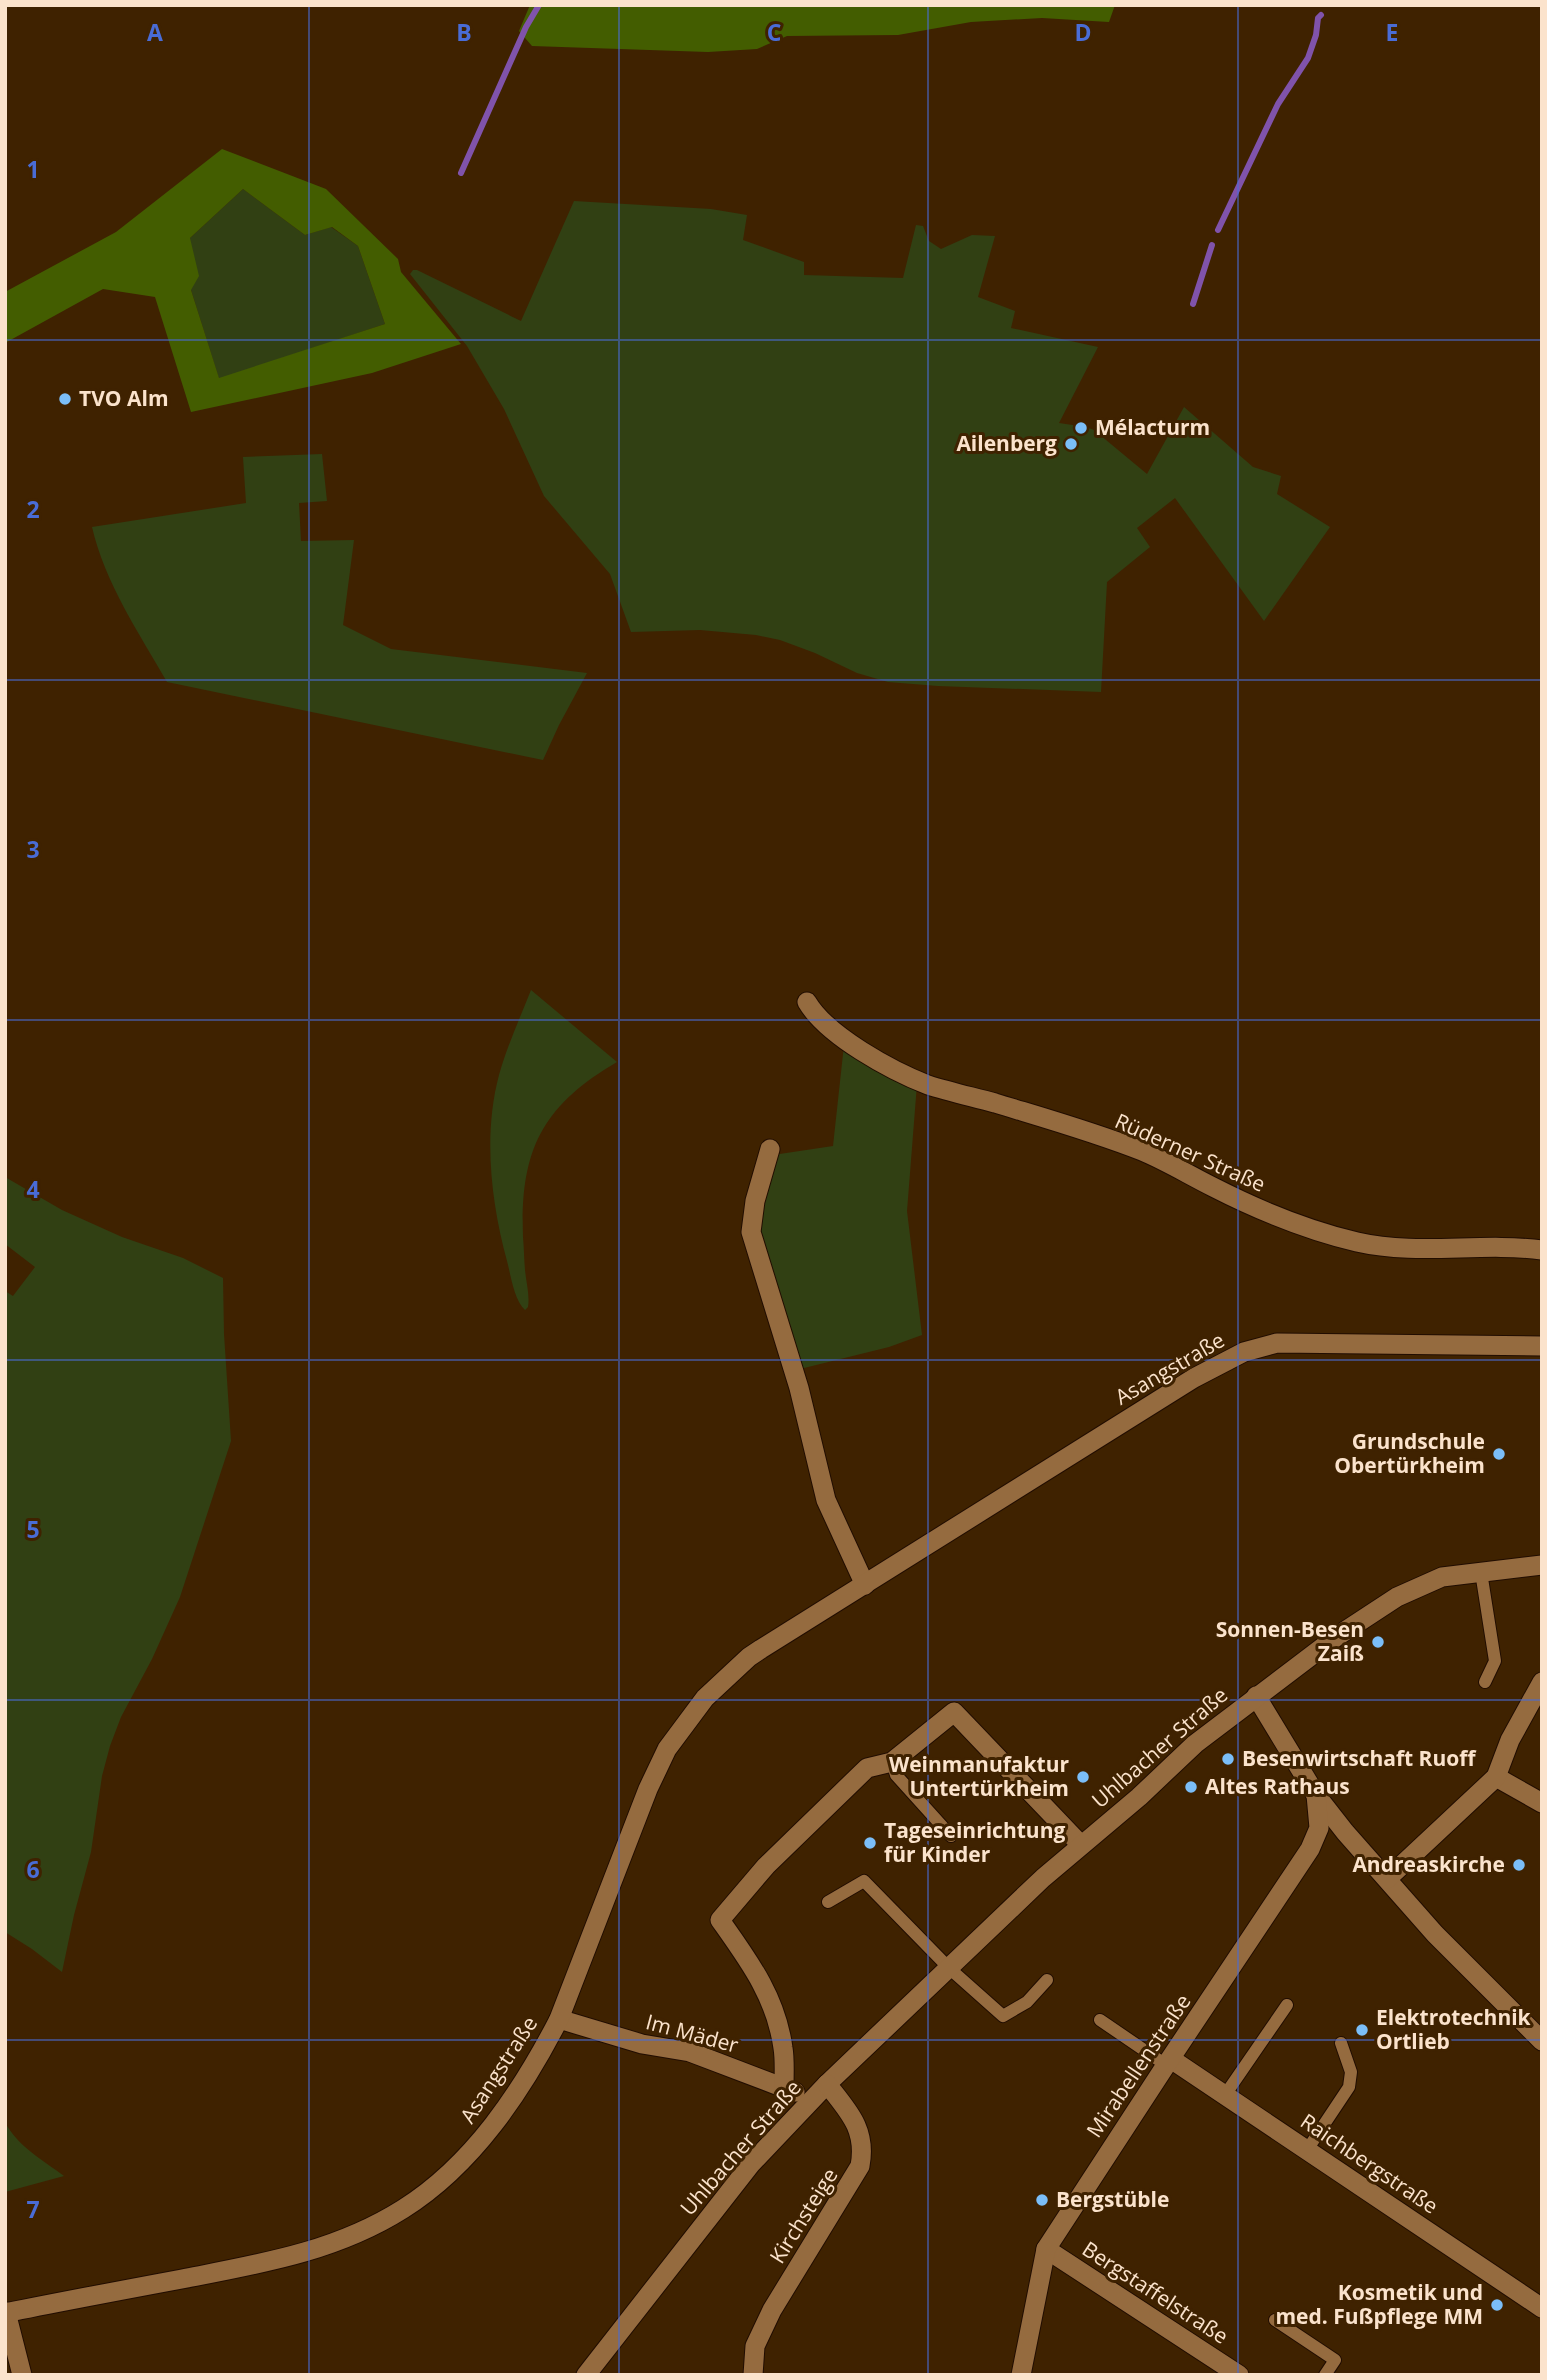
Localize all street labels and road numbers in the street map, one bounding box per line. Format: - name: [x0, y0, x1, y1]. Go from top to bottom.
- street label: Rüderner Straße: [1111, 1106, 1270, 1198]
- street label: Asangstraße: [1110, 1326, 1229, 1411]
- street label: Uhlbacher Straße: [1086, 1681, 1233, 1814]
- street label: Mirabellenstraße: [1080, 1988, 1196, 2142]
- street label: Im Mäder: [643, 2007, 742, 2059]
- street label: Asangstraße: [453, 2011, 543, 2128]
- street label: Uhlbacher Straße: [674, 2074, 807, 2221]
- street label: Raichbergstraße: [1295, 2107, 1444, 2220]
- street label: Kirchsteige: [763, 2162, 843, 2268]
- street label: Bergstaffelstraße: [1077, 2235, 1234, 2350]

